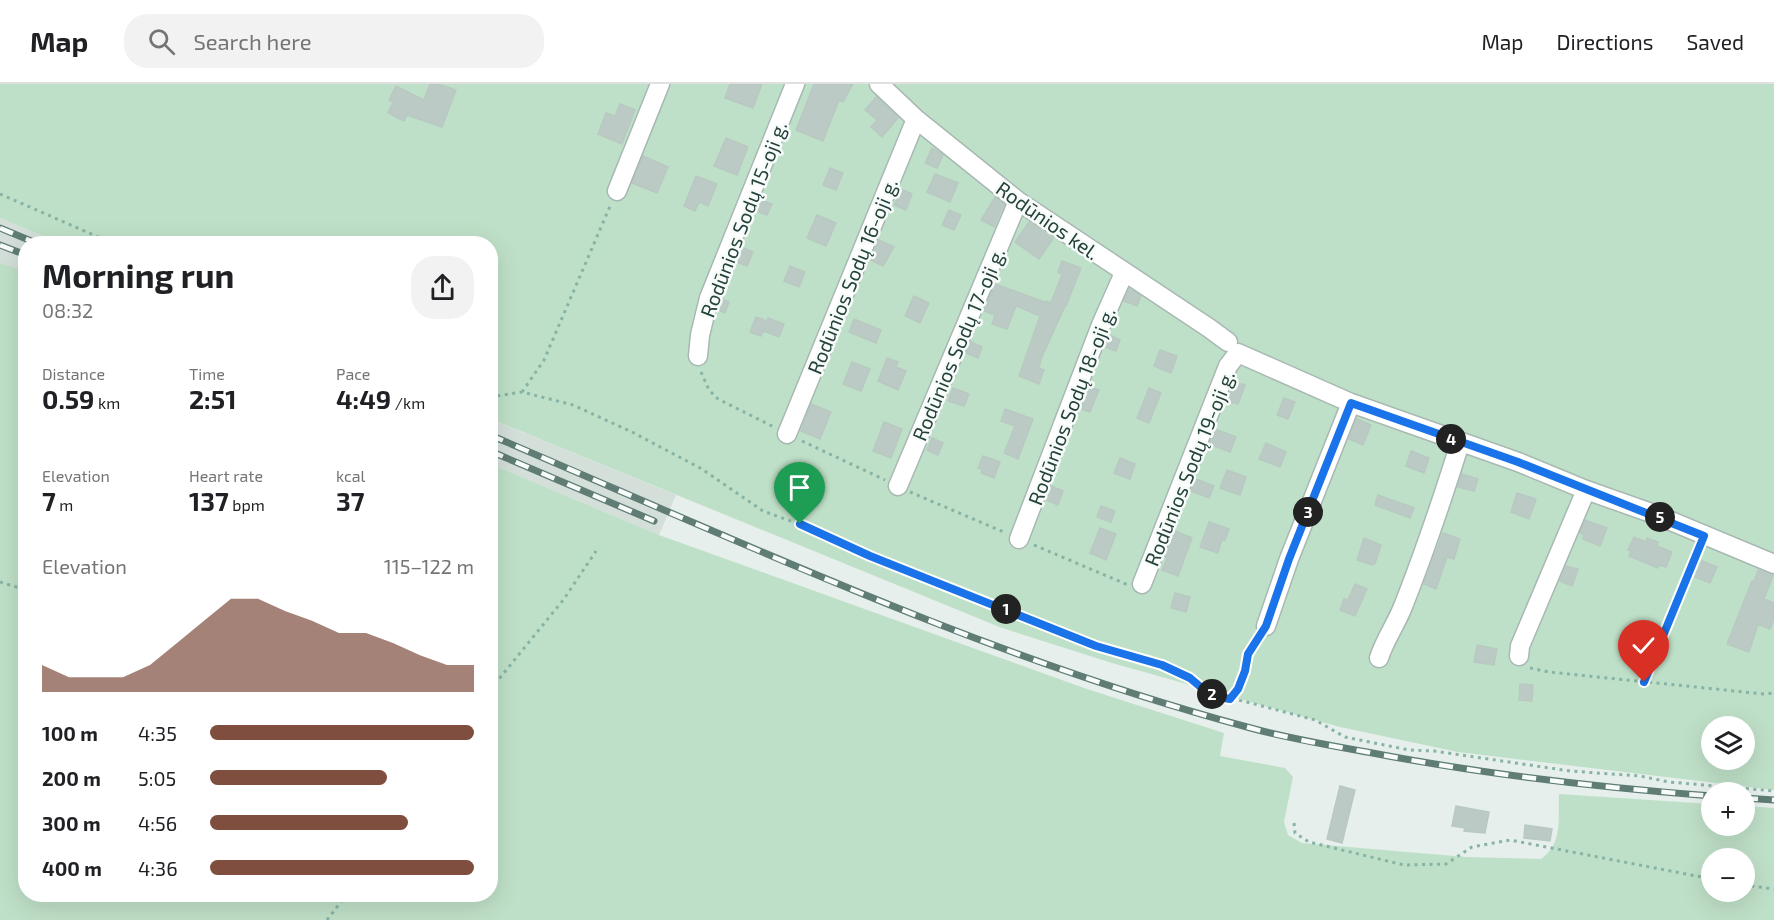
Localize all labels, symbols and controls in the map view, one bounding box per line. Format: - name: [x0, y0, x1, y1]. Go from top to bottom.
- search box: [124, 14, 544, 68]
- text: Map: [30, 24, 88, 58]
- icon: search: [145, 25, 178, 58]
- text: Search here: [193, 28, 312, 54]
- text: Map: [1481, 29, 1524, 54]
- text: Directions: [1557, 29, 1653, 54]
- text: Saved: [1686, 29, 1744, 54]
- street label: Rodūnios Sodų 15-oji g.: [695, 118, 791, 320]
- street label: Rodūnios Sodų 16-oji g.: [802, 175, 902, 377]
- street label: Rodūnios kel.: [992, 176, 1104, 264]
- street label: Rodūnios Sodų 17-oji g.: [906, 244, 1010, 444]
- text: Morning run: [42, 255, 234, 295]
- button: share: [411, 256, 474, 319]
- text: 08:32: [42, 298, 93, 322]
- street label: Rodūnios Sodų 18-oji g.: [1022, 304, 1120, 508]
- text: Distance: [42, 364, 105, 383]
- text: Time: [189, 364, 225, 383]
- text: Pace: [336, 364, 370, 383]
- street label: Rodūnios Sodų 19-oji g.: [1139, 367, 1239, 569]
- text: 0.59: [42, 383, 94, 414]
- text: 2:51: [189, 383, 236, 414]
- text: 4:49: [336, 383, 391, 414]
- text: km: [94, 393, 120, 412]
- text: /km: [391, 393, 425, 412]
- pin: 4: [1436, 424, 1466, 454]
- text: 4: [1446, 429, 1456, 448]
- pin: [774, 462, 825, 524]
- text: Elevation: [42, 466, 110, 485]
- text: Heart rate: [189, 466, 263, 485]
- text: kcal: [336, 466, 365, 485]
- icon: arrive: [783, 471, 816, 504]
- text: 7: [42, 485, 56, 516]
- text: 137: [189, 485, 229, 516]
- text: 37: [336, 485, 364, 516]
- text: m: [56, 495, 73, 514]
- text: bpm: [229, 495, 265, 514]
- pin: 3: [1293, 497, 1323, 527]
- text: 3: [1303, 502, 1313, 521]
- pin: 5: [1645, 502, 1675, 532]
- text: 5: [1656, 507, 1664, 526]
- text: Elevation: [42, 554, 127, 578]
- text: 115–122 m: [384, 554, 474, 578]
- pin: 1: [991, 594, 1021, 624]
- text: 1: [1003, 599, 1009, 618]
- pin: [1618, 620, 1669, 682]
- icon: check: [1627, 629, 1660, 662]
- pin: 2: [1197, 679, 1227, 709]
- text: 2: [1207, 684, 1217, 703]
- map controls: [1701, 716, 1755, 902]
- button: layers: [1701, 716, 1755, 770]
- text: 100 m: [42, 721, 98, 745]
- text: 4:35: [138, 721, 177, 745]
- text: 200 m: [42, 766, 101, 790]
- text: 5:05: [138, 766, 176, 790]
- button: +: [1701, 782, 1755, 836]
- text: 300 m: [42, 811, 101, 835]
- text: 4:56: [138, 811, 177, 835]
- button: −: [1701, 848, 1755, 902]
- text: 400 m: [42, 856, 102, 880]
- text: 4:36: [138, 856, 178, 880]

